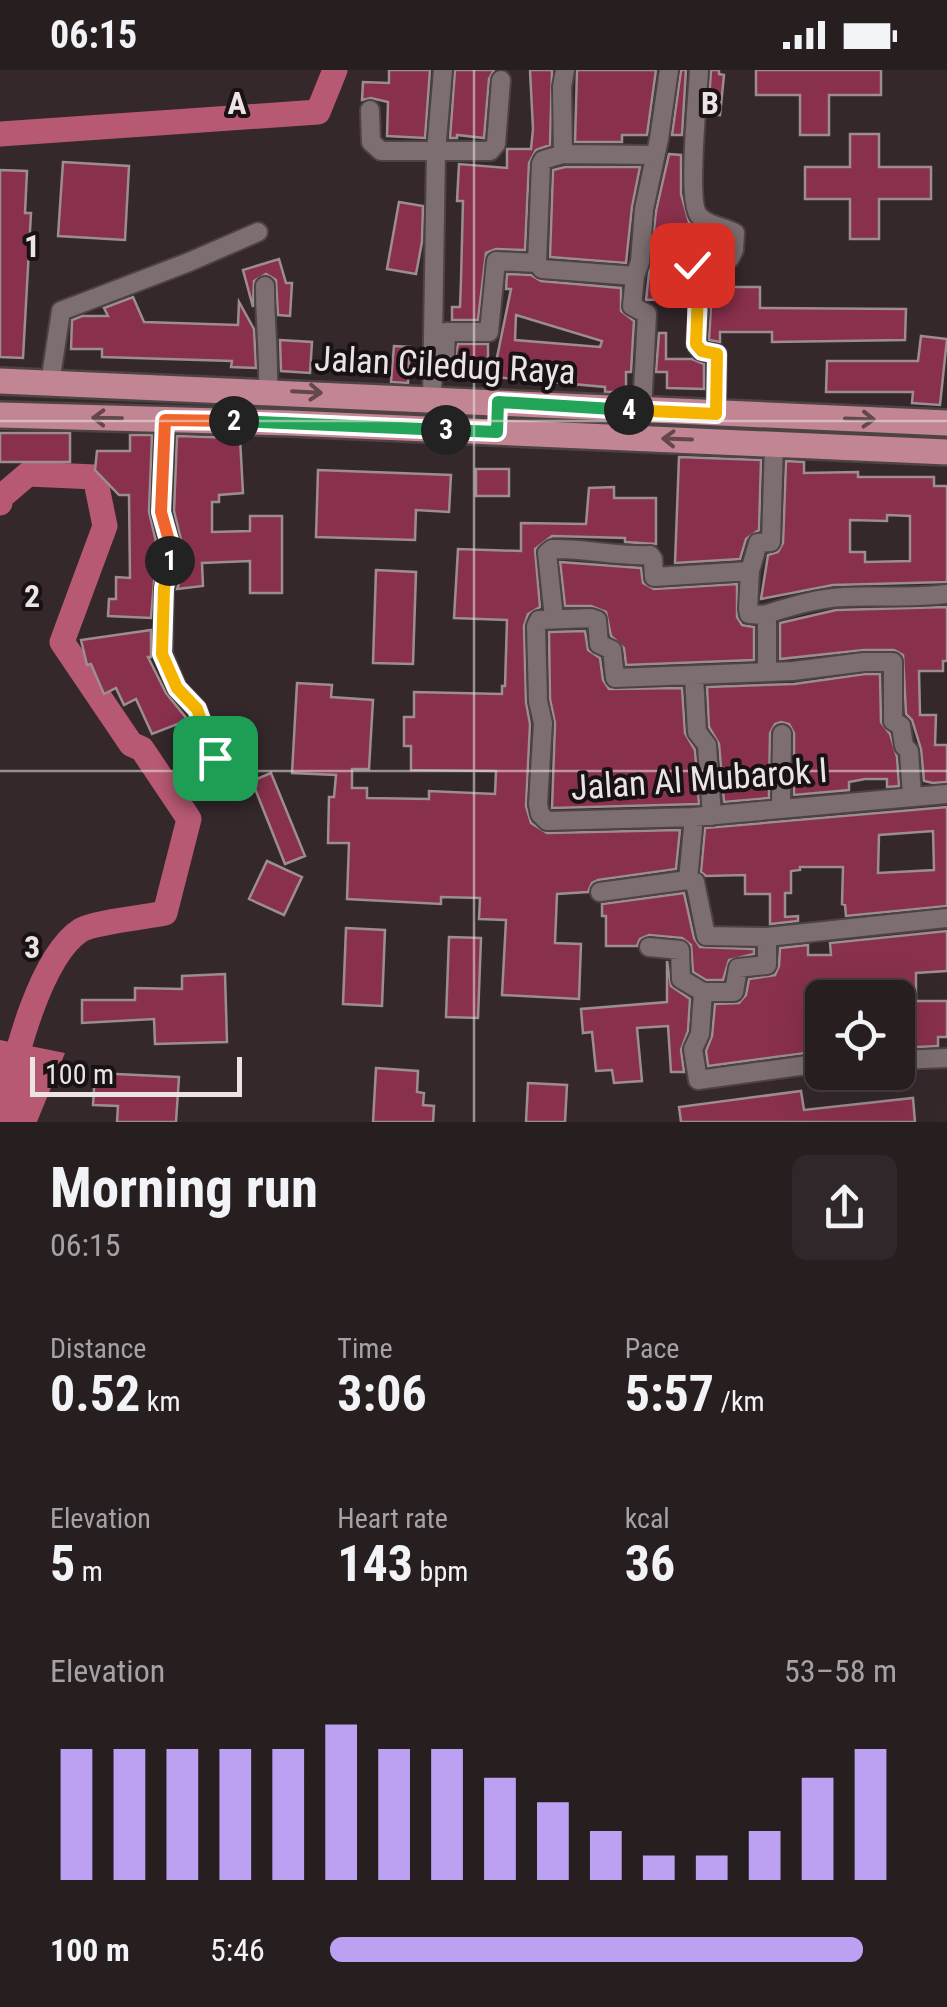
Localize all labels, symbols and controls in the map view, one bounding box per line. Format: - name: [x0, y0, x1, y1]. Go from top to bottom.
- text: 06:15: [50, 13, 137, 57]
- text: A: [227, 84, 247, 122]
- text: B: [701, 84, 719, 122]
- pin: [650, 223, 735, 308]
- text: 1: [24, 227, 40, 265]
- icon: check: [665, 238, 720, 293]
- street label: Jalan Ciledug Raya: [313, 338, 577, 393]
- one-way arrow: [291, 383, 323, 402]
- pin: 4: [604, 385, 654, 435]
- text: 4: [622, 393, 636, 426]
- pin: 2: [209, 396, 259, 446]
- text: 2: [227, 404, 241, 437]
- pin: 3: [421, 405, 471, 455]
- one-way arrow: [92, 409, 124, 428]
- one-way arrow: [844, 410, 876, 429]
- text: 3: [439, 413, 453, 446]
- one-way arrow: [661, 429, 693, 448]
- pin: 1: [145, 536, 195, 586]
- text: 1: [163, 544, 177, 577]
- text: 2: [24, 577, 40, 615]
- pin: [173, 716, 258, 801]
- icon: arrive: [188, 731, 243, 786]
- street label: Jalan Al Mubarok I: [569, 750, 829, 809]
- text: 3: [24, 928, 40, 966]
- map controls: [805, 980, 915, 1090]
- button: locate: [805, 980, 915, 1090]
- scale bar: [30, 1052, 242, 1096]
- text: 100 m: [45, 1058, 114, 1091]
- button: share: [792, 1155, 897, 1260]
- text: Morning run: [50, 1156, 318, 1220]
- text: 06:15: [50, 1226, 121, 1264]
- text: Distance: [50, 1332, 147, 1365]
- text: Time: [337, 1332, 393, 1365]
- text: Pace: [625, 1332, 680, 1365]
- text: 0.52: [50, 1365, 140, 1423]
- text: 3:06: [337, 1365, 427, 1423]
- text: 5:57: [625, 1365, 714, 1423]
- text: km: [140, 1385, 180, 1418]
- text: /km: [714, 1385, 765, 1418]
- text: Elevation: [50, 1502, 151, 1535]
- text: Heart rate: [337, 1502, 448, 1535]
- text: kcal: [625, 1502, 670, 1535]
- text: 5: [50, 1535, 75, 1593]
- text: 143: [337, 1535, 413, 1593]
- text: 36: [625, 1535, 675, 1593]
- text: m: [75, 1555, 103, 1588]
- text: bpm: [413, 1555, 468, 1588]
- text: Elevation: [50, 1652, 165, 1690]
- text: 53–58 m: [784, 1652, 897, 1690]
- text: 100 m: [50, 1931, 130, 1969]
- text: 5:46: [210, 1931, 265, 1969]

